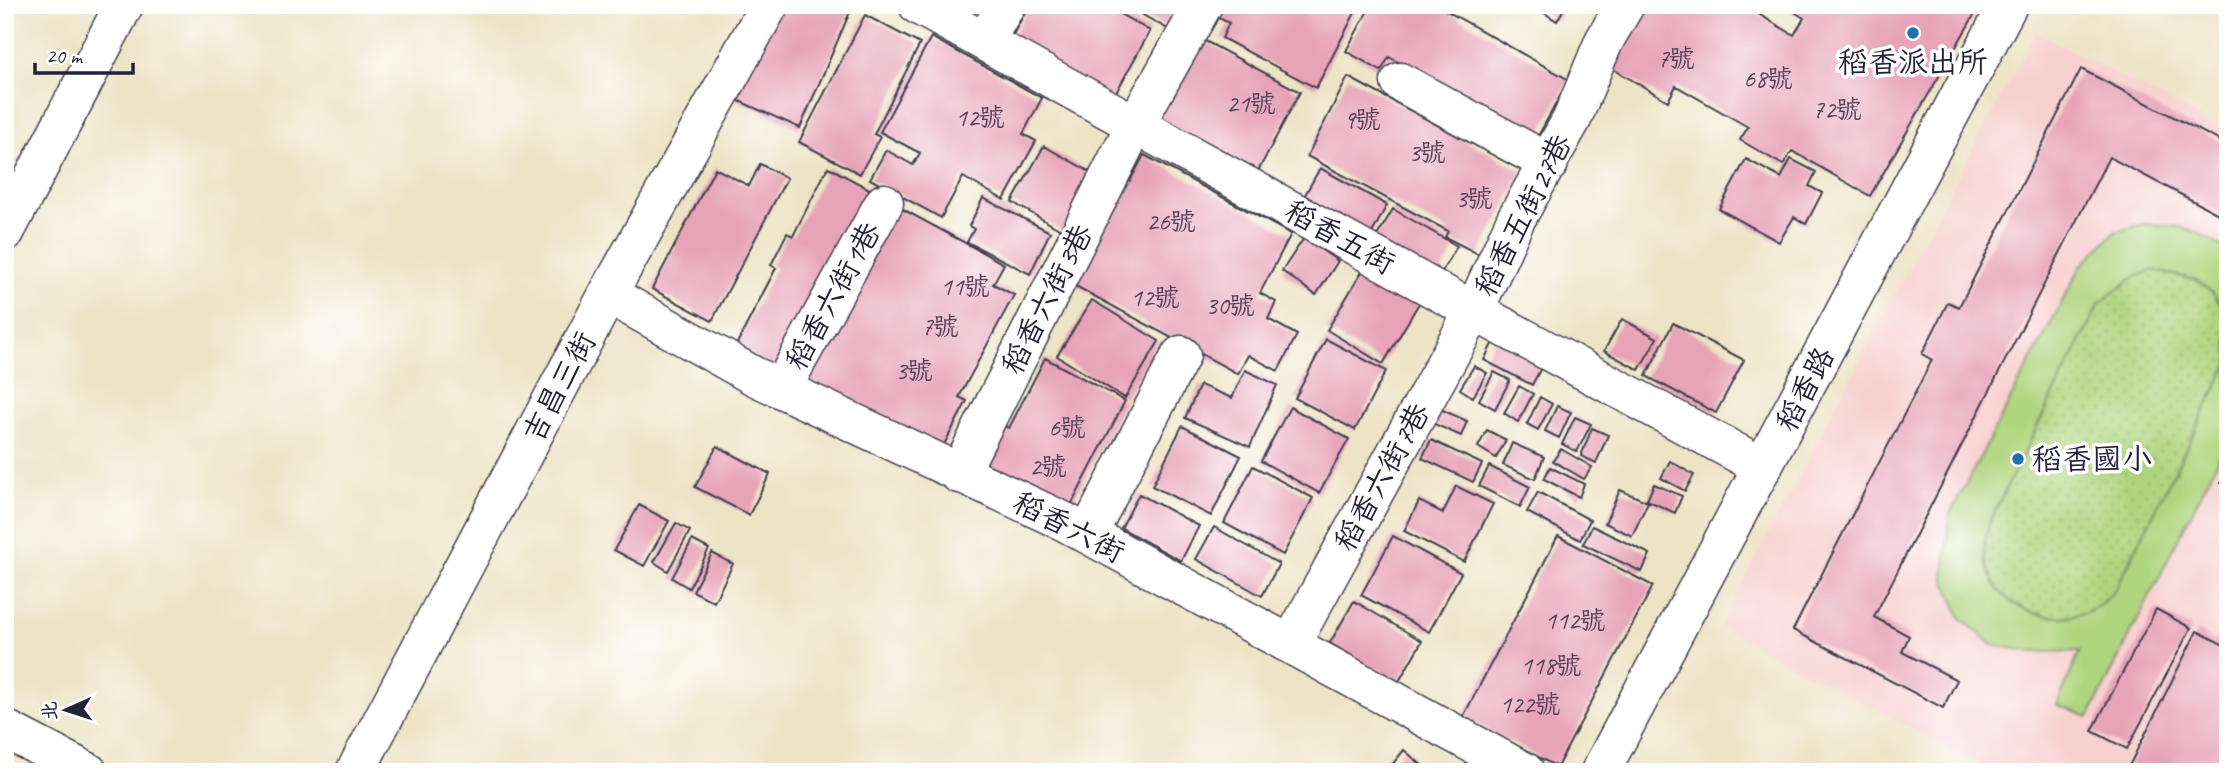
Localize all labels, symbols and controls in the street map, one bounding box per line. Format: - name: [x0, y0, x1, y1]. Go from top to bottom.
- marker: 稻香派出所: [1905, 25, 1921, 41]
- scale bar: [35, 32, 133, 76]
- house number: 7號: [1657, 42, 1695, 75]
- text: 20 m: [46, 43, 84, 69]
- place label: 稻香派出所: [1838, 43, 1988, 81]
- house number: 68號: [1743, 62, 1793, 95]
- house number: 21號: [1226, 87, 1276, 120]
- house number: 72號: [1812, 93, 1862, 126]
- house number: 12號: [955, 101, 1005, 134]
- house number: 9號: [1343, 103, 1381, 136]
- street label: 稻香五街27巷: [1466, 128, 1580, 302]
- house number: 3號: [1408, 136, 1446, 169]
- house number: 3號: [1455, 182, 1493, 215]
- street label: 稻香五街: [1278, 191, 1402, 283]
- house number: 26號: [1146, 205, 1196, 238]
- street label: 稻香六街1巷: [777, 215, 889, 377]
- street label: 稻香六街3巷: [993, 218, 1101, 380]
- house number: 11號: [940, 270, 990, 303]
- house number: 12號: [1130, 281, 1180, 314]
- house number: 30號: [1205, 289, 1255, 322]
- house number: 7號: [921, 310, 959, 343]
- street label: 吉昌三街: [514, 325, 604, 449]
- street label: 稻香路: [1767, 340, 1843, 438]
- house number: 3號: [895, 354, 933, 387]
- street label: 稻香六街7巷: [1326, 396, 1438, 558]
- house number: 6號: [1048, 411, 1086, 444]
- place label: 稻香國小: [2032, 440, 2152, 478]
- house number: 2號: [1029, 450, 1067, 483]
- marker: 稻香國小: [2010, 451, 2026, 467]
- street label: 稻香六街: [1007, 483, 1131, 571]
- house number: 112號: [1544, 604, 1606, 637]
- house number: 118號: [1520, 649, 1582, 682]
- north arrow: [32, 676, 102, 746]
- house number: 122號: [1499, 688, 1561, 721]
- text: 北: [38, 701, 63, 721]

